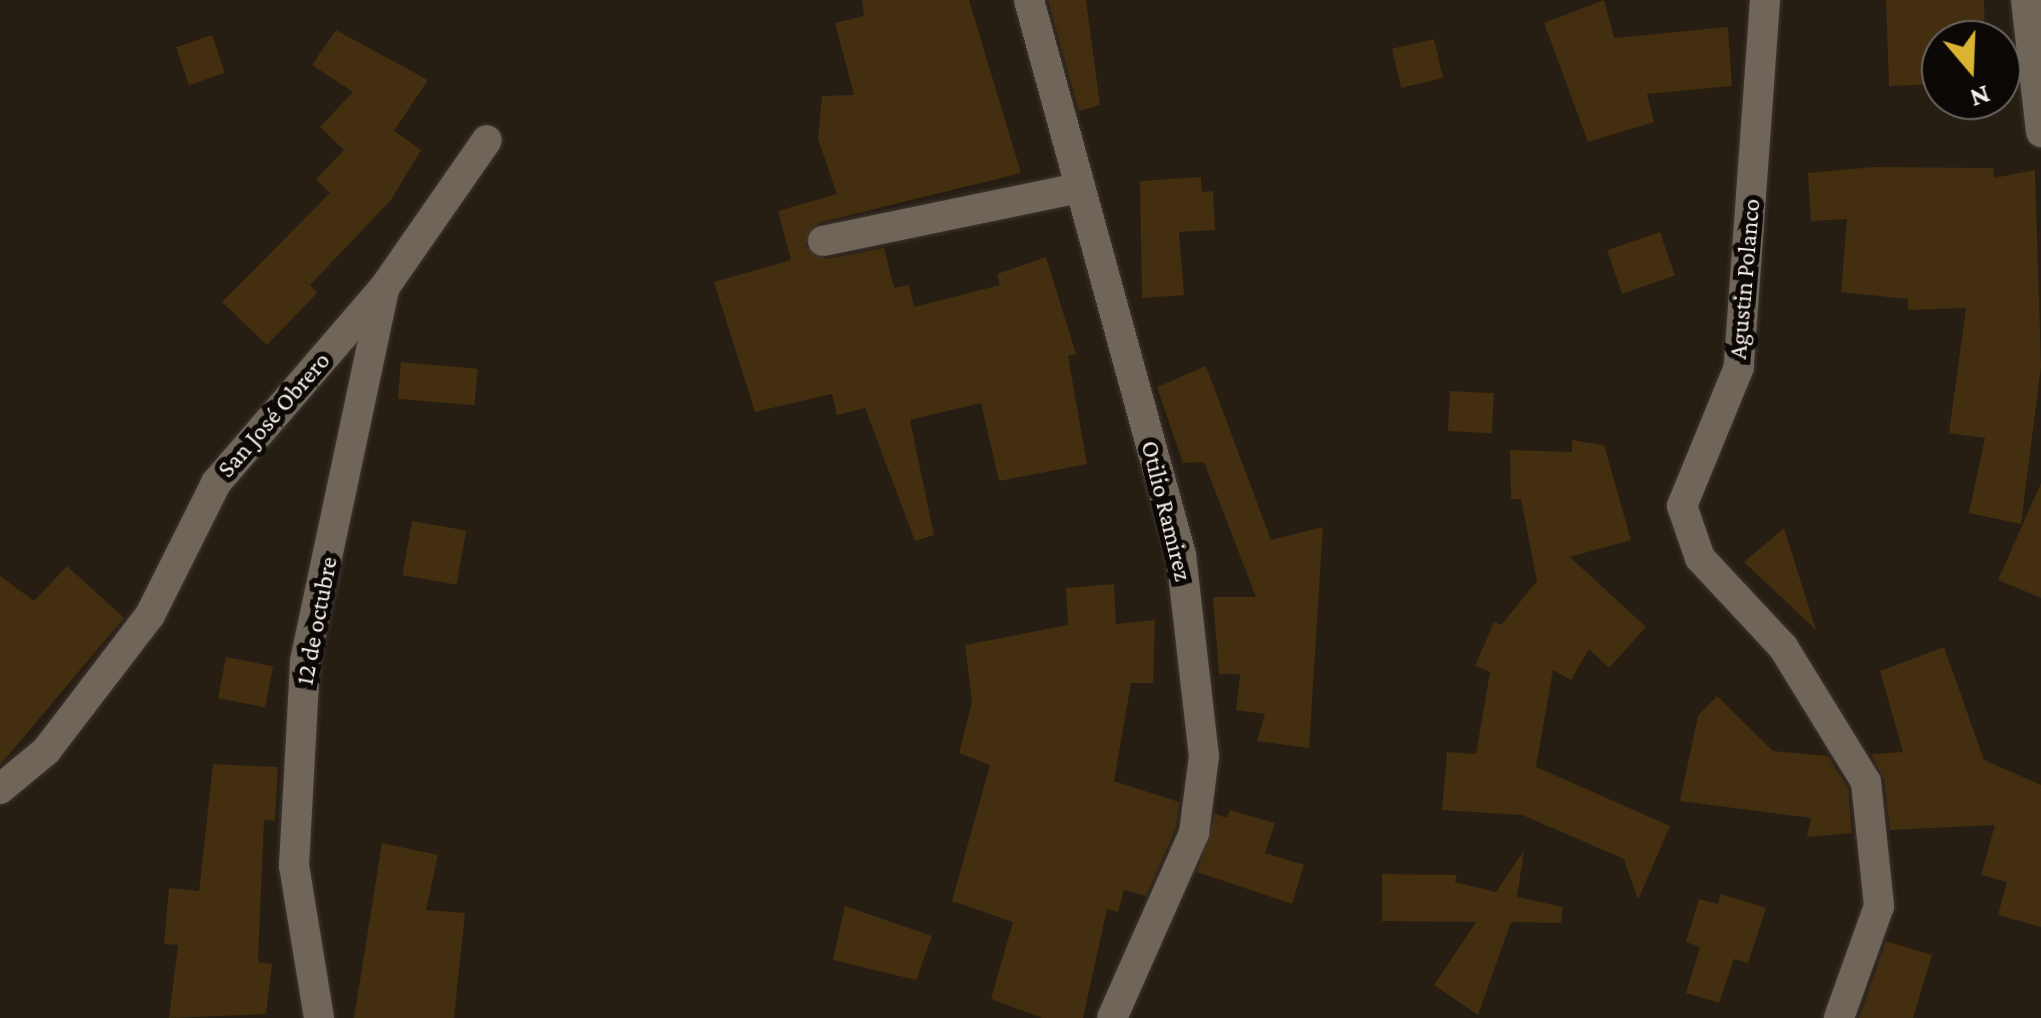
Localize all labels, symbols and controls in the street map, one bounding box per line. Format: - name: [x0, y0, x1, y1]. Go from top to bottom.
- north arrow: [1921, 20, 2021, 120]
- text: N: [1966, 79, 1994, 115]
- street label: Agustin Polanco: [1723, 198, 1767, 360]
- street label: San José Obrero: [211, 346, 337, 484]
- street label: Otilio Ramirez: [1134, 438, 1198, 584]
- street label: 12 de octubre: [290, 554, 344, 688]

